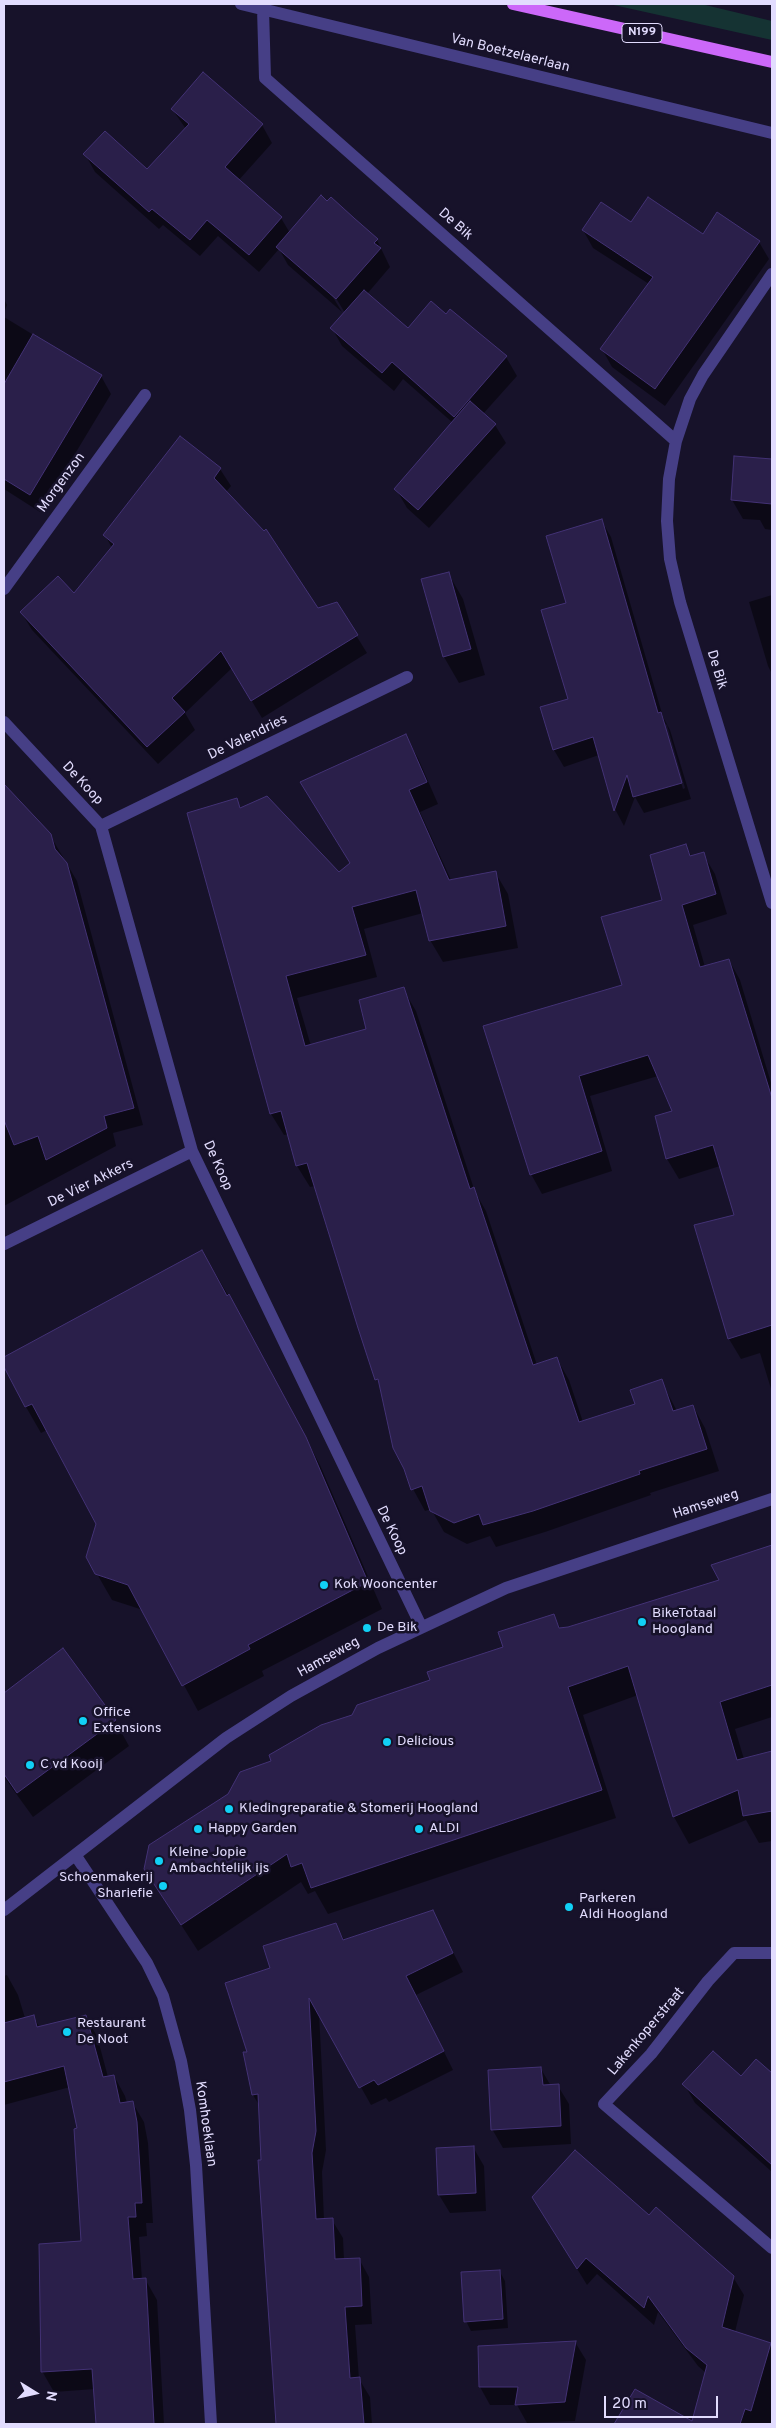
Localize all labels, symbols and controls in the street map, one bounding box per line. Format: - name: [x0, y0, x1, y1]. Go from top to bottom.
- road number: N199: [622, 23, 662, 42]
- street label: Van Boetzelaerlaan: [449, 31, 571, 77]
- street label: De Bik: [434, 205, 476, 245]
- street label: Morgenzon: [35, 450, 89, 516]
- street label: De Bik: [702, 648, 730, 692]
- street label: De Valendries: [206, 712, 290, 764]
- street label: De Koop: [58, 759, 106, 809]
- street label: De Koop: [199, 1138, 235, 1194]
- street label: De Vier Akkers: [46, 1156, 136, 1212]
- street label: Hamseweg: [671, 1486, 741, 1524]
- street label: De Koop: [372, 1504, 410, 1558]
- place label: Kok Wooncenter: [334, 1577, 438, 1593]
- marker: Kok Wooncenter: [318, 1579, 330, 1591]
- place label: BikeTotaal Hoogland: [652, 1606, 716, 1638]
- marker: BikeTotaal Hoogland: [636, 1616, 648, 1628]
- place label: De Bik: [377, 1620, 417, 1636]
- marker: De Bik: [361, 1622, 373, 1634]
- street label: Hamseweg: [295, 1634, 363, 1682]
- place label: Office Extensions: [93, 1705, 162, 1738]
- marker: Office Extensions: [77, 1715, 89, 1727]
- place label: Delicious: [397, 1734, 454, 1750]
- marker: Delicious: [381, 1736, 393, 1748]
- place label: C vd Kooij: [40, 1757, 103, 1773]
- marker: C vd Kooij: [24, 1759, 36, 1771]
- place label: Kledingreparatie & Stomerij Hoogland: [239, 1801, 478, 1817]
- marker: Kledingreparatie & Stomerij Hoogland: [223, 1803, 235, 1815]
- place label: Happy Garden: [208, 1821, 297, 1837]
- place label: ALDI: [429, 1821, 459, 1837]
- marker: Happy Garden: [192, 1823, 204, 1835]
- marker: ALDI: [413, 1823, 425, 1835]
- place label: Kleine Jopie Ambachtelijk ijs: [169, 1845, 269, 1878]
- marker: Kleine Jopie Ambachtelijk ijs: [153, 1855, 165, 1867]
- place label: Schoenmakerij Shariefie: [59, 1870, 153, 1902]
- marker: Schoenmakerij Shariefie: [157, 1880, 169, 1892]
- place label: Parkeren Aldi Hoogland: [579, 1891, 668, 1924]
- marker: Parkeren Aldi Hoogland: [563, 1901, 575, 1913]
- street label: Lakenkoperstraat: [605, 1985, 689, 2079]
- place label: Restaurant De Noot: [77, 2016, 146, 2048]
- marker: Restaurant De Noot: [61, 2026, 73, 2038]
- street label: Komhoeklaan: [191, 2080, 219, 2168]
- north arrow: [10, 2368, 60, 2418]
- scale bar: [606, 2386, 720, 2418]
- text: N: [41, 2389, 60, 2402]
- text: 20 m: [612, 2395, 647, 2414]

